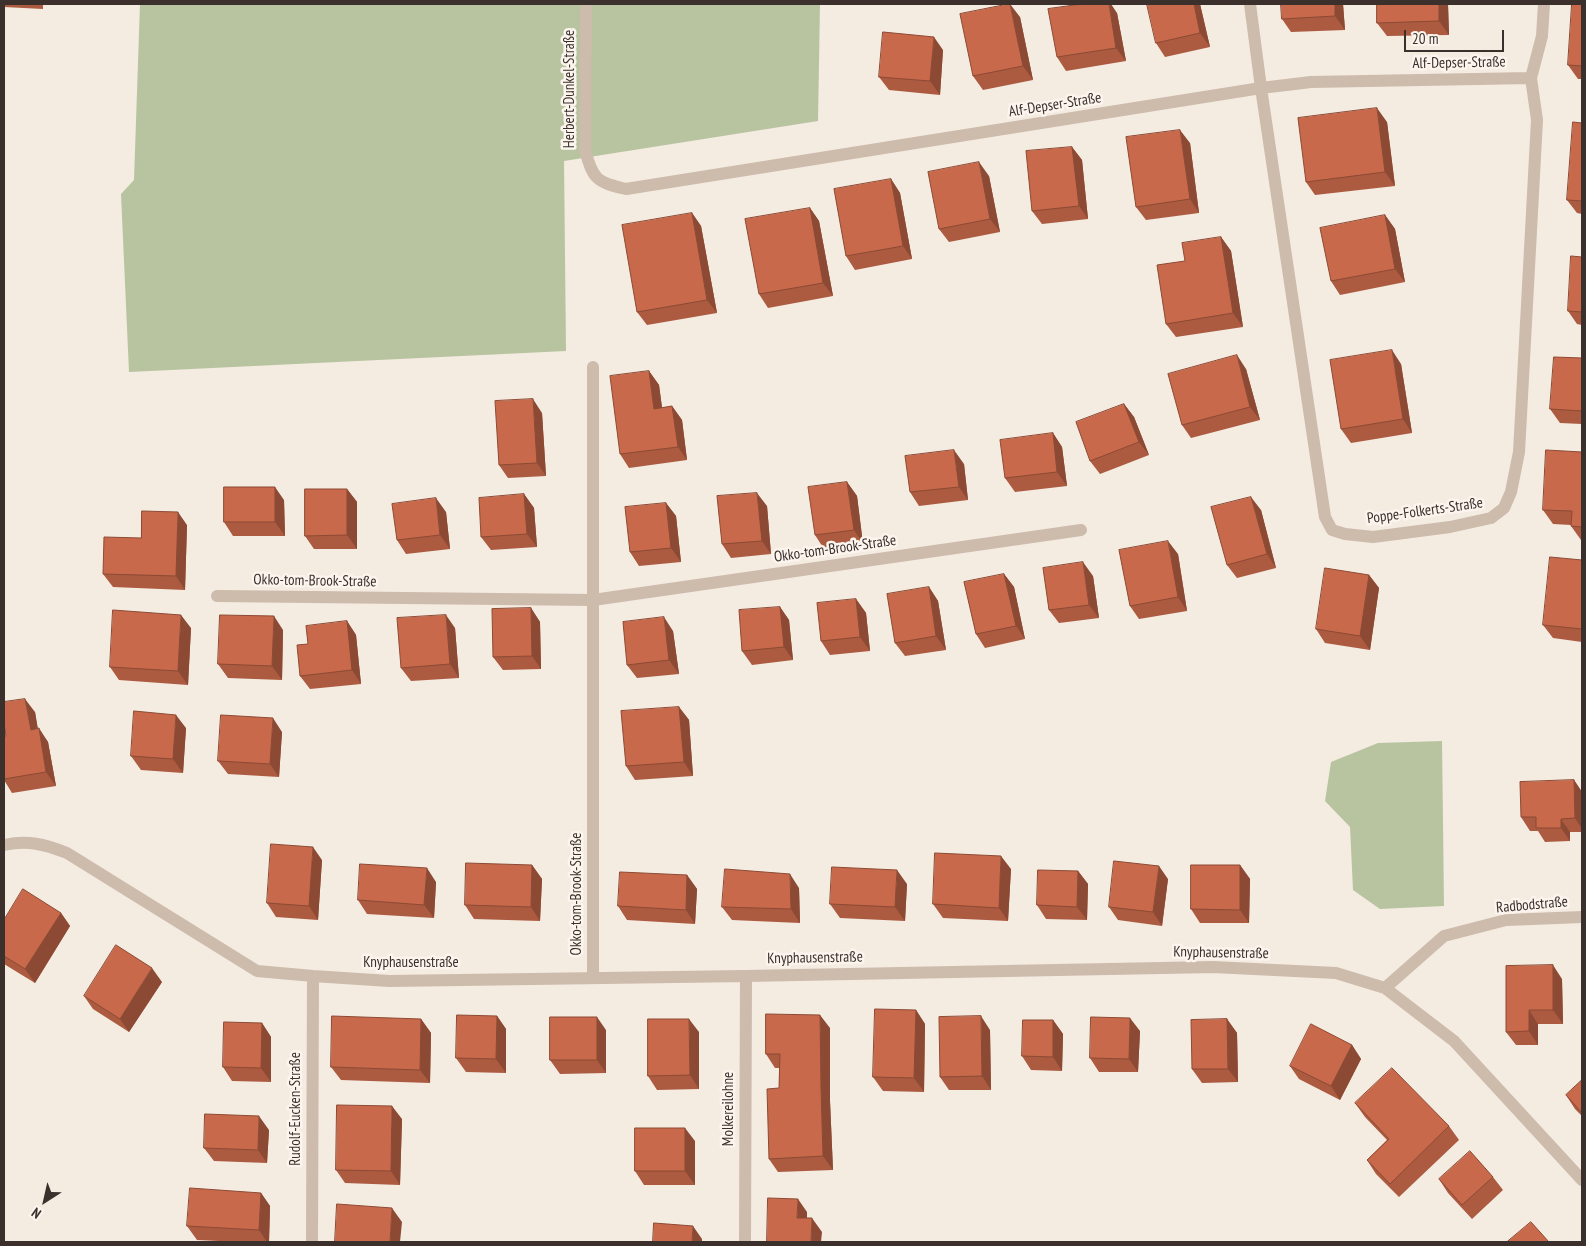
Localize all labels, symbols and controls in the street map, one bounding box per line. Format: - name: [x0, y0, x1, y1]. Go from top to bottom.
- scale bar: [1406, 20, 1506, 52]
- text: 20 m: [1412, 29, 1438, 48]
- street label: Herbert-Dunkel-Straße: [561, 30, 579, 148]
- street label: Alf-Depser-Straße: [1412, 53, 1506, 73]
- street label: Alf-Depser-Straße: [1008, 89, 1102, 121]
- street label: Poppe-Folkerts-Straße: [1366, 494, 1484, 528]
- street label: Okko-tom-Brook-Straße: [773, 532, 897, 566]
- street label: Okko-tom-Brook-Straße: [253, 571, 377, 591]
- street label: Okko-tom-Brook-Straße: [568, 832, 586, 956]
- street label: Radbodstraße: [1495, 893, 1569, 917]
- street label: Knyphausenstraße: [1173, 943, 1269, 963]
- street label: Knyphausenstraße: [767, 948, 863, 968]
- street label: Knyphausenstraße: [363, 954, 459, 972]
- street label: Rudolf-Eucken-Straße: [287, 1052, 305, 1166]
- street label: Molkereilohne: [720, 1072, 738, 1146]
- north arrow: [20, 1176, 70, 1226]
- text: N: [28, 1204, 45, 1223]

